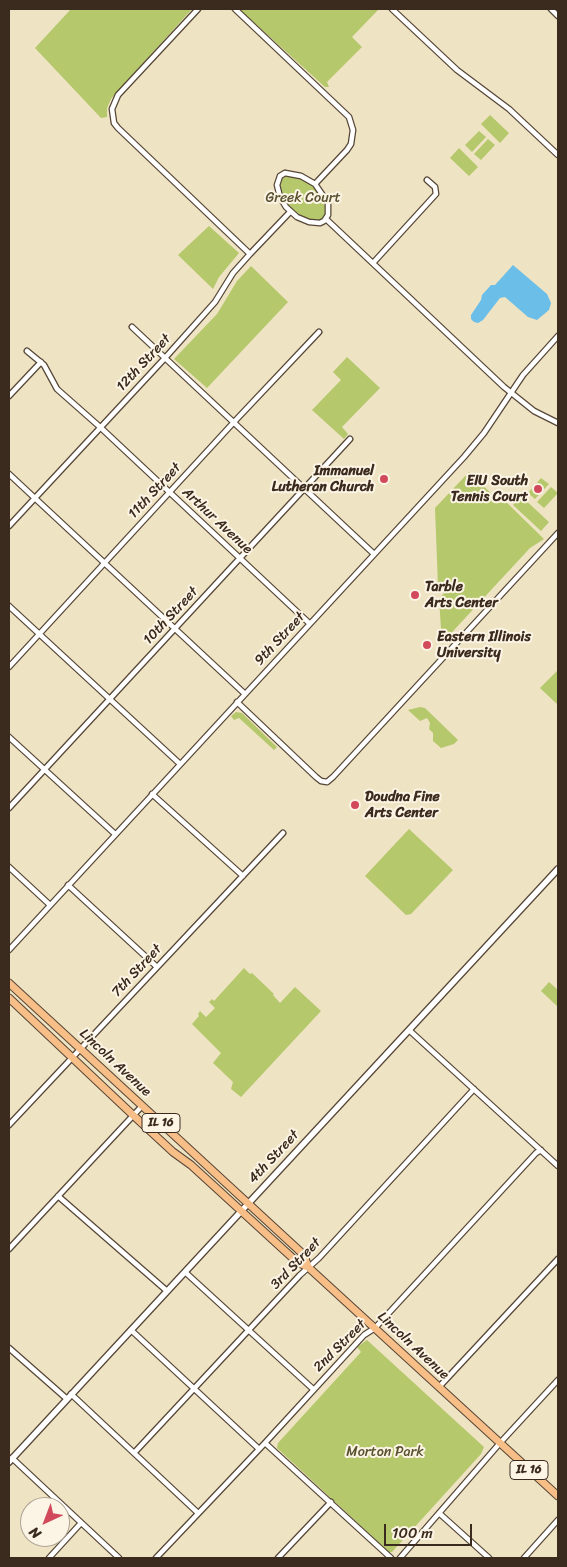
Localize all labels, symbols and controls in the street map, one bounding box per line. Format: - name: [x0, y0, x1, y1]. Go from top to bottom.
- park label: Greek Court: [265, 190, 341, 206]
- street label: 12th Street: [113, 331, 175, 395]
- street label: 11th Street: [125, 460, 185, 522]
- place label: Immanuel Lutheran Church: [272, 463, 374, 496]
- marker: Immanuel Lutheran Church: [378, 473, 390, 485]
- place label: EIU South Tennis Court: [451, 473, 528, 506]
- marker: EIU South Tennis Court: [532, 483, 544, 495]
- street label: Arthur Avenue: [178, 484, 256, 558]
- place label: Tarble Arts Center: [425, 579, 498, 612]
- street label: 10th Street: [140, 584, 202, 648]
- marker: Tarble Arts Center: [409, 589, 421, 601]
- street label: 9th Street: [251, 609, 309, 669]
- place label: Eastern Illinois University: [437, 629, 531, 662]
- marker: Eastern Illinois University: [421, 639, 433, 651]
- place label: Doudna Fine Arts Center: [365, 789, 440, 822]
- marker: Doudna Fine Arts Center: [349, 799, 361, 811]
- street label: 7th Street: [108, 941, 166, 1001]
- street label: Lincoln Avenue: [76, 1026, 154, 1100]
- road number: IL 16: [142, 1114, 180, 1132]
- street label: 4th Street: [245, 1127, 303, 1187]
- street label: 3rd Street: [267, 1235, 325, 1293]
- street label: Lincoln Avenue: [374, 1309, 452, 1383]
- street label: 2nd Street: [310, 1316, 370, 1376]
- park label: Morton Park: [346, 1444, 424, 1460]
- road number: IL 16: [510, 1460, 548, 1480]
- north arrow: [20, 1497, 70, 1547]
- scale bar: [387, 1514, 474, 1546]
- text: N: [23, 1520, 47, 1545]
- text: 100 m: [392, 1520, 433, 1546]

